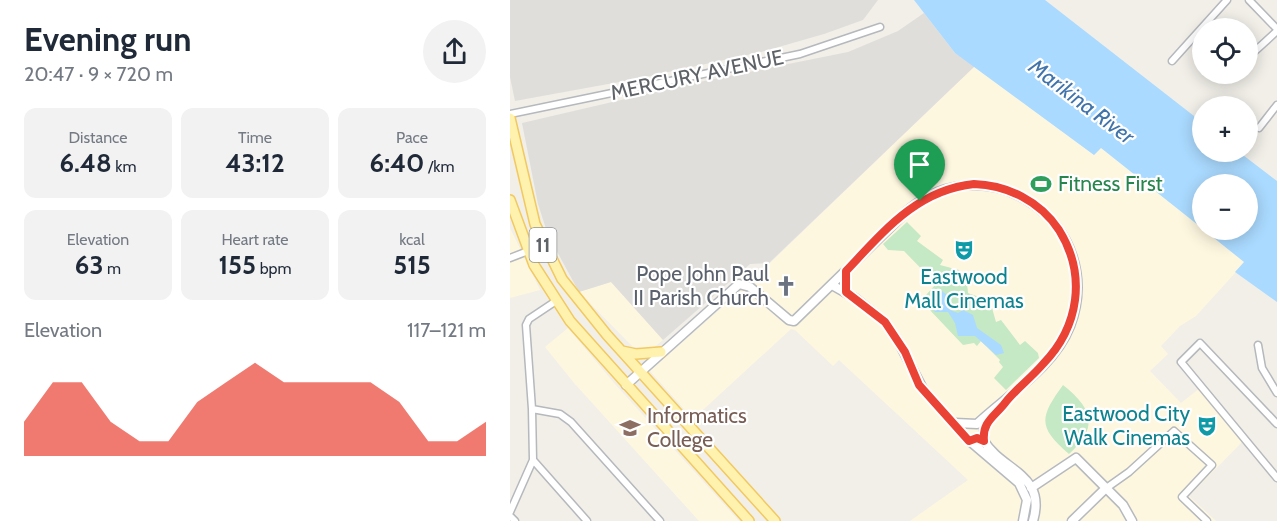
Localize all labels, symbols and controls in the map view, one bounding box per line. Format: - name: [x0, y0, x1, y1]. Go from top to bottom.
- map controls: [1192, 18, 1258, 240]
- button: locate: [1192, 18, 1258, 84]
- text: Evening run: [24, 19, 191, 59]
- button: share: [423, 20, 486, 83]
- street label: MERCURY AVENUE: [608, 44, 786, 105]
- water label: Marikina River: [1023, 52, 1141, 151]
- text: 20:47 · 9 × 720 m: [24, 62, 173, 86]
- button: +: [1192, 96, 1258, 162]
- text: Distance: [69, 128, 127, 147]
- text: Time: [238, 128, 272, 147]
- text: Pace: [396, 128, 428, 147]
- pin: [894, 139, 945, 201]
- text: 6.48: [59, 147, 112, 179]
- text: 43:12: [225, 147, 285, 179]
- text: 6:40: [370, 147, 424, 179]
- icon: arrive: [903, 148, 936, 181]
- text: km: [112, 157, 137, 176]
- text: /km: [424, 157, 454, 176]
- place label: Fitness First: [1058, 171, 1163, 196]
- sports icon: Fitness First: [1029, 172, 1053, 196]
- button: −: [1192, 174, 1258, 240]
- road number: 11: [530, 228, 556, 262]
- text: Elevation: [67, 230, 129, 249]
- text: Heart rate: [222, 230, 288, 249]
- text: kcal: [399, 230, 425, 249]
- theatre icon: Eastwood Mall Cinemas: [952, 238, 976, 262]
- text: 63: [75, 249, 104, 281]
- text: 155: [219, 249, 256, 281]
- text: 515: [393, 249, 431, 281]
- text: m: [104, 259, 121, 278]
- text: bpm: [256, 259, 291, 278]
- place label: Pope John Paul II Parish Church: [633, 261, 769, 310]
- place label: Eastwood Mall Cinemas: [904, 264, 1024, 313]
- church icon: Pope John Paul II Parish Church: [774, 274, 798, 298]
- text: Elevation: [24, 318, 102, 342]
- text: 117–121 m: [407, 318, 486, 342]
- place label: Eastwood City Walk Cinemas: [1062, 401, 1190, 450]
- place label: Informatics College: [647, 403, 747, 452]
- theatre icon: Eastwood City Walk Cinemas: [1195, 414, 1219, 438]
- school or university icon: Informatics College: [618, 416, 642, 440]

